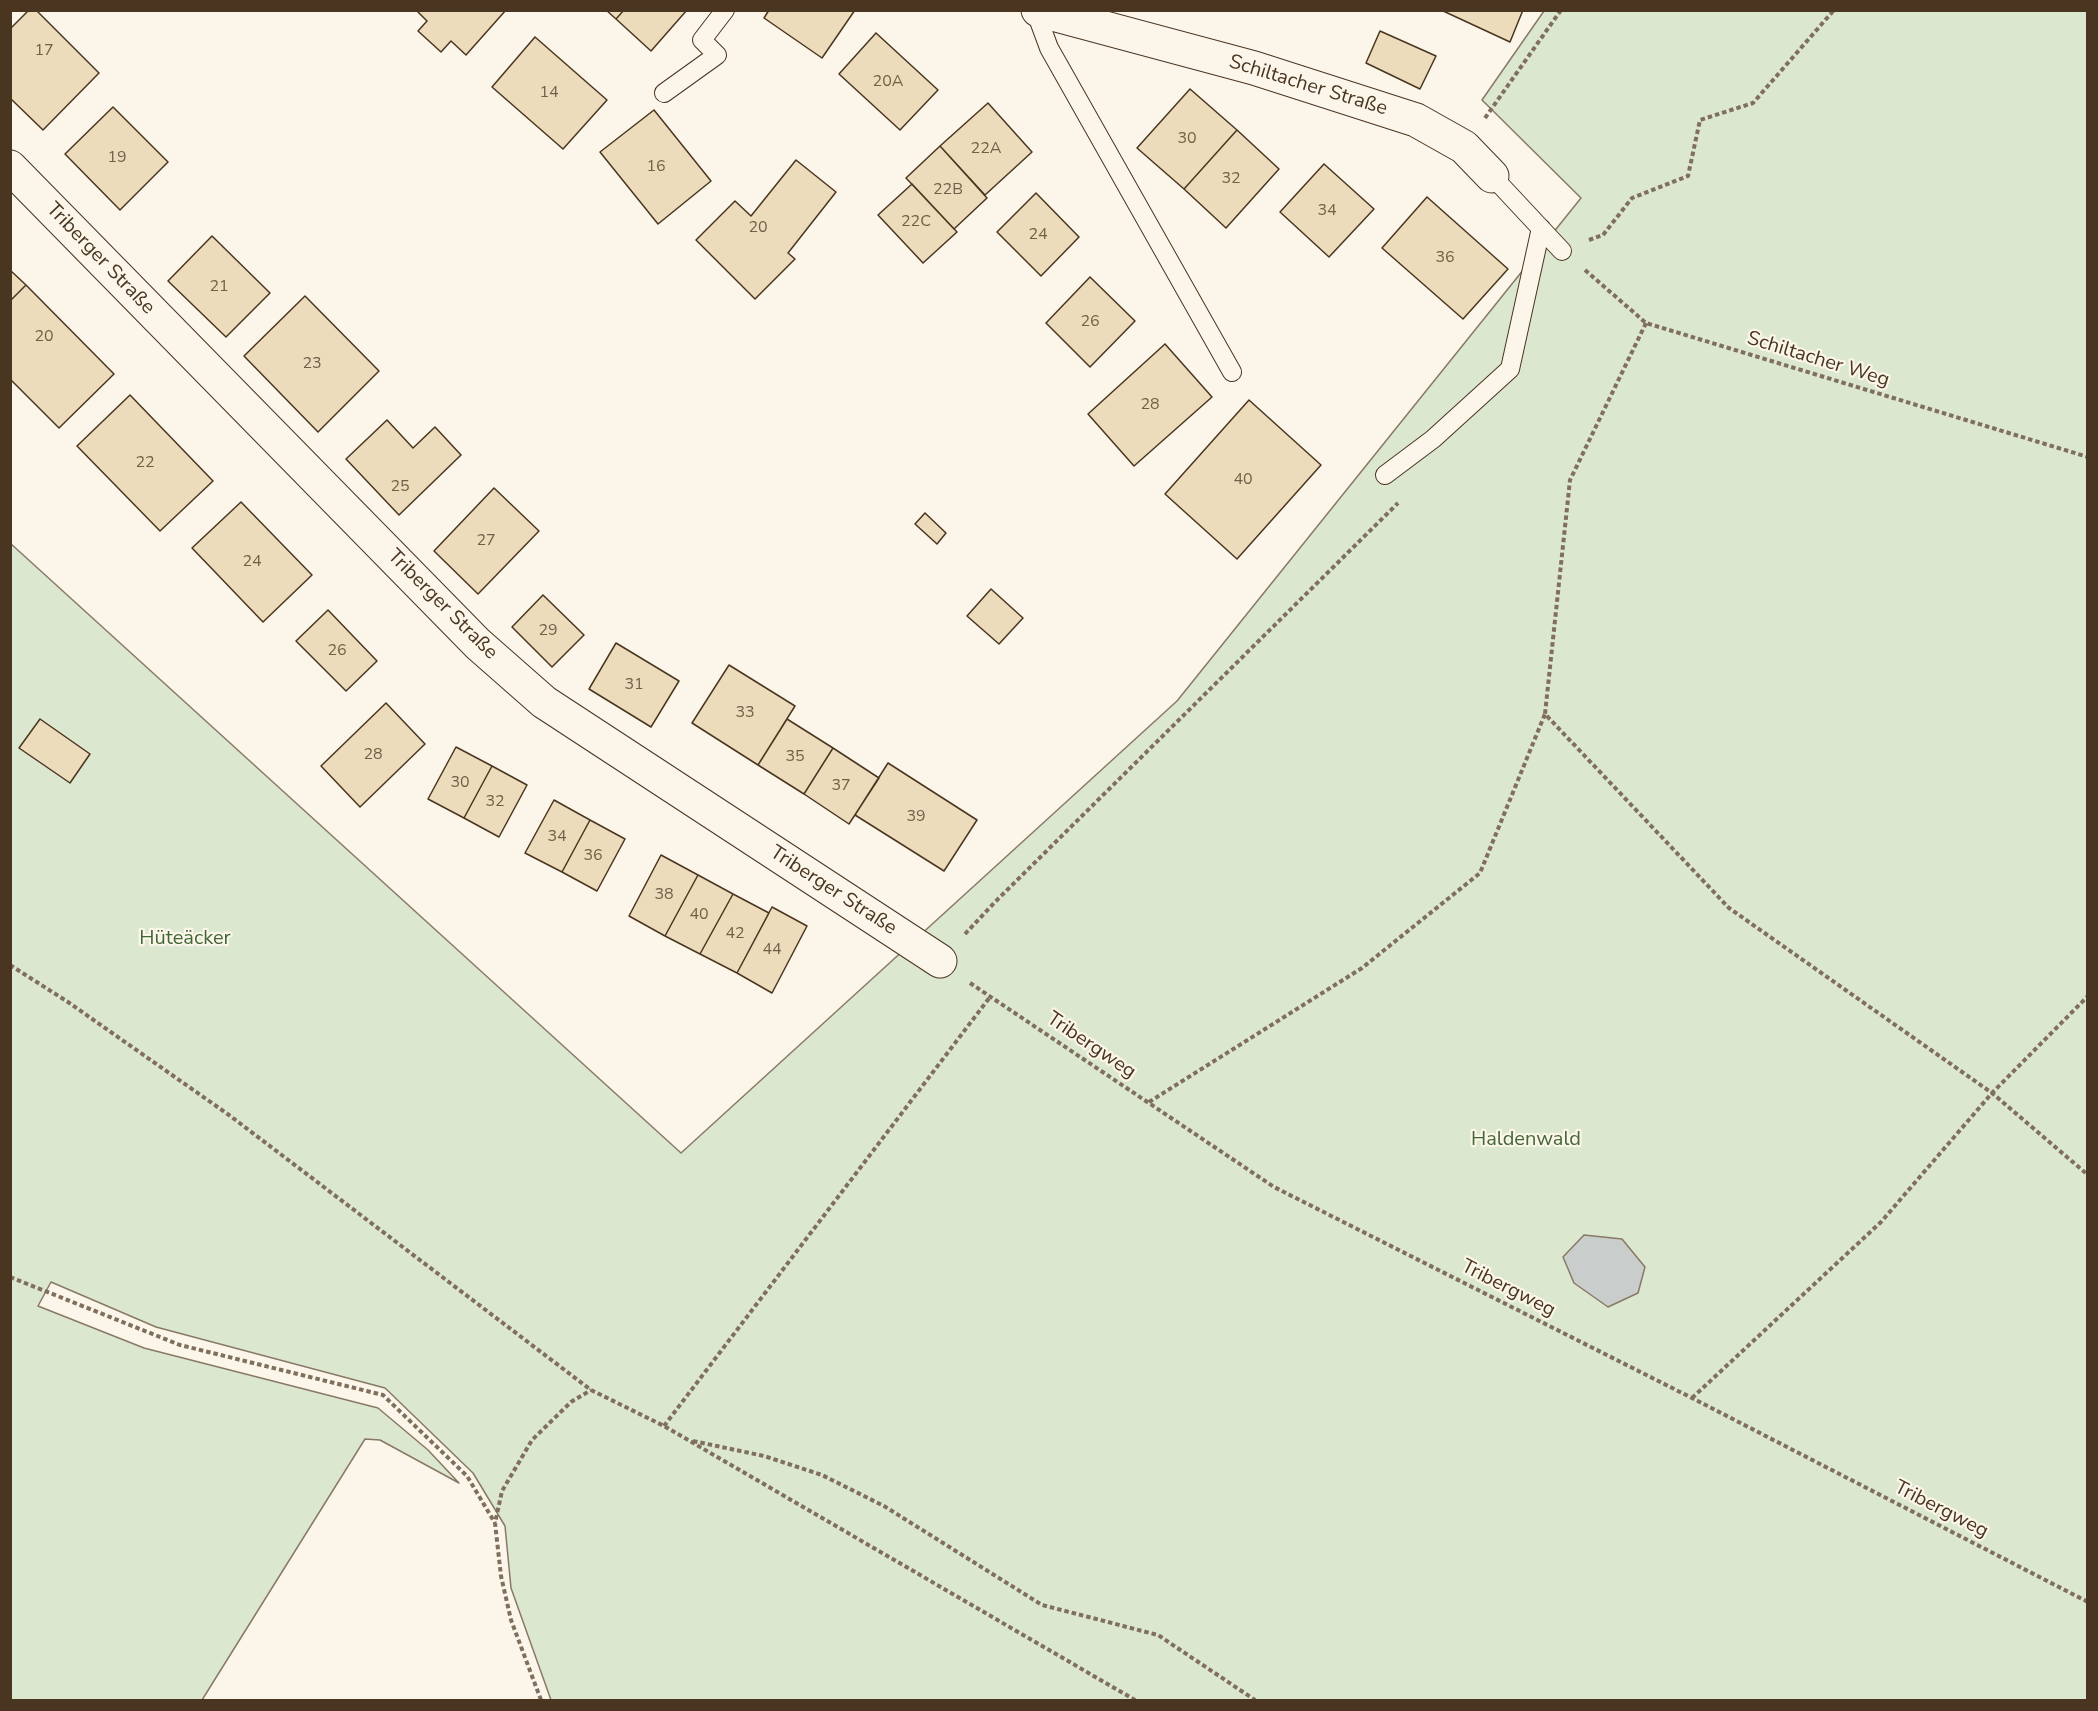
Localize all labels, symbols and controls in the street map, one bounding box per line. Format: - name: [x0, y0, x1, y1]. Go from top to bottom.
- house number: 17: [34, 41, 54, 61]
- street label: Schiltacher Straße: [1226, 51, 1390, 121]
- house number: 20A: [873, 72, 903, 92]
- house number: 14: [539, 83, 559, 103]
- house number: 30: [1177, 129, 1197, 149]
- house number: 22A: [971, 139, 1001, 159]
- house number: 19: [107, 148, 127, 168]
- house number: 16: [646, 157, 666, 177]
- house number: 32: [1221, 169, 1241, 189]
- house number: 22B: [933, 180, 963, 200]
- street label: Triberger Straße: [41, 198, 159, 320]
- house number: 34: [1317, 201, 1337, 221]
- house number: 22C: [901, 212, 931, 232]
- house number: 20: [748, 218, 768, 238]
- house number: 24: [1028, 225, 1048, 245]
- house number: 36: [1435, 248, 1455, 268]
- house number: 21: [209, 277, 229, 297]
- house number: 26: [1080, 312, 1100, 332]
- house number: 20: [34, 327, 54, 347]
- street label: Schiltacher Weg: [1744, 327, 1892, 393]
- house number: 23: [302, 354, 322, 374]
- house number: 28: [1140, 395, 1160, 415]
- house number: 22: [135, 453, 155, 473]
- house number: 40: [1233, 470, 1253, 490]
- house number: 25: [390, 477, 410, 497]
- house number: 27: [476, 531, 496, 551]
- street label: Triberger Straße: [382, 545, 502, 665]
- house number: 24: [242, 552, 262, 572]
- house number: 29: [538, 621, 558, 641]
- house number: 26: [327, 641, 347, 661]
- house number: 31: [624, 675, 644, 695]
- house number: 33: [735, 703, 755, 723]
- house number: 28: [363, 745, 383, 765]
- house number: 35: [785, 747, 805, 767]
- house number: 30: [450, 773, 470, 793]
- house number: 37: [831, 776, 851, 796]
- house number: 32: [485, 792, 505, 812]
- house number: 39: [906, 807, 926, 827]
- house number: 34: [547, 827, 567, 847]
- street label: Triberger Straße: [765, 841, 901, 941]
- house number: 36: [583, 846, 603, 866]
- house number: 38: [654, 885, 674, 905]
- house number: 40: [689, 905, 709, 925]
- house number: 42: [725, 924, 745, 944]
- park label: Hüteäcker: [139, 927, 231, 951]
- house number: 44: [762, 940, 782, 960]
- street label: Tribergweg: [1042, 1007, 1140, 1085]
- park label: Haldenwald: [1471, 1128, 1581, 1152]
- street label: Tribergweg: [1457, 1255, 1559, 1323]
- street label: Tribergweg: [1890, 1476, 1992, 1544]

